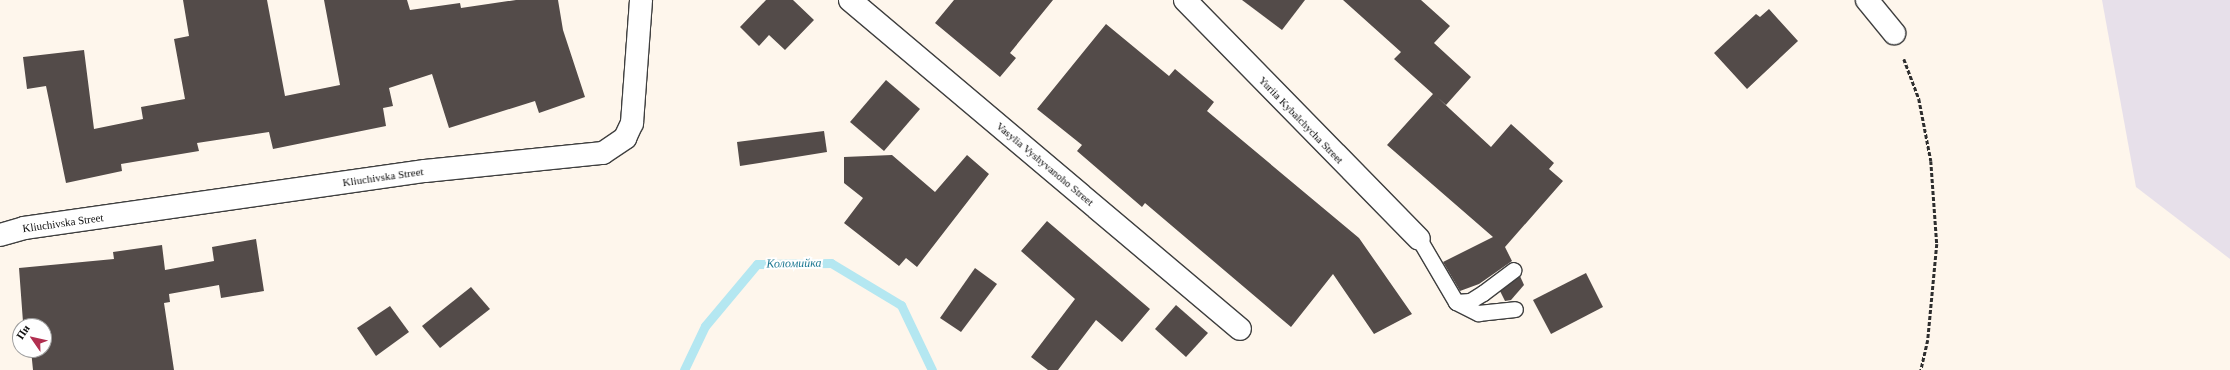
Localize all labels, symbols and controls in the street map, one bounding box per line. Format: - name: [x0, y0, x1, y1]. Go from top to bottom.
- street label: Yuriia Kybalchycha Street: [1256, 74, 1346, 166]
- street label: Vasylia Vyshyvanoho Street: [993, 119, 1097, 209]
- street label: Kliuchivska Street: [342, 165, 424, 189]
- street label: Kliuchivska Street: [22, 211, 104, 235]
- water label: Коломийка: [766, 256, 822, 272]
- north arrow: [12, 318, 52, 358]
- text: Пн: [14, 322, 32, 341]

